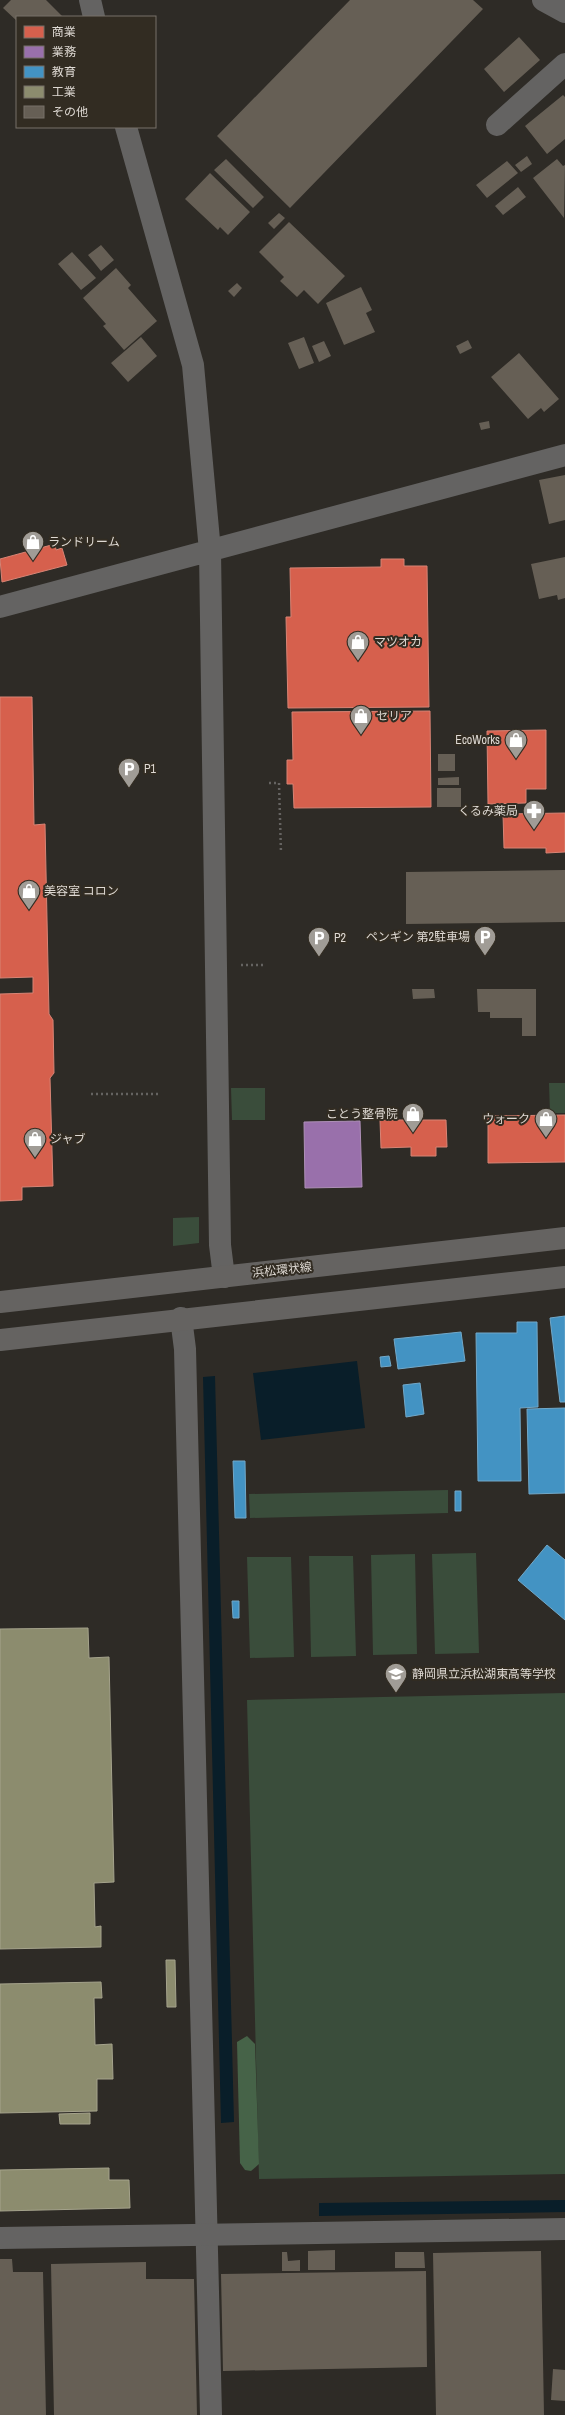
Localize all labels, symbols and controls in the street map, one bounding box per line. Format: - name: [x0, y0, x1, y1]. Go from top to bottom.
- legend: [16, 16, 156, 128]
- text: 商業: [52, 24, 76, 40]
- text: 業務: [52, 44, 76, 60]
- text: 教育: [52, 64, 76, 80]
- text: 工業: [52, 84, 76, 100]
- text: その他: [52, 104, 88, 120]
- shop icon: ランドリーム: [20, 529, 46, 562]
- place label: ランドリーム: [48, 534, 120, 550]
- shop icon: マツオカ: [345, 629, 371, 662]
- place label: マツオカ: [374, 634, 422, 650]
- shop icon: セリア: [348, 703, 374, 736]
- place label: セリア: [376, 708, 412, 724]
- shop icon: EcoWorks: [503, 727, 529, 760]
- place label: EcoWorks: [455, 732, 500, 748]
- parking icon: P1: [116, 756, 142, 789]
- place label: P1: [144, 761, 157, 777]
- pharmacy icon: くるみ薬局: [521, 798, 547, 831]
- place label: くるみ薬局: [458, 803, 518, 819]
- shop icon: 美容室 コロン: [16, 878, 42, 911]
- place label: 美容室 コロン: [44, 883, 119, 899]
- parking icon: ペンギン 第2駐車場: [472, 924, 498, 957]
- parking icon: P2: [306, 925, 332, 958]
- place label: ペンギン 第2駐車場: [366, 929, 470, 945]
- place label: P2: [334, 930, 346, 946]
- shop icon: ことう整骨院: [400, 1101, 426, 1134]
- place label: ことう整骨院: [326, 1106, 398, 1122]
- shop icon: ウォーク: [533, 1106, 559, 1139]
- place label: ウォーク: [482, 1111, 530, 1127]
- shop icon: ジャブ: [22, 1126, 48, 1159]
- place label: ジャブ: [50, 1131, 85, 1147]
- street label: 浜松環状線: [251, 1259, 313, 1281]
- school or university icon: 静岡県立浜松湖東高等学校: [383, 1661, 409, 1694]
- place label: 静岡県立浜松湖東高等学校: [412, 1666, 556, 1682]

